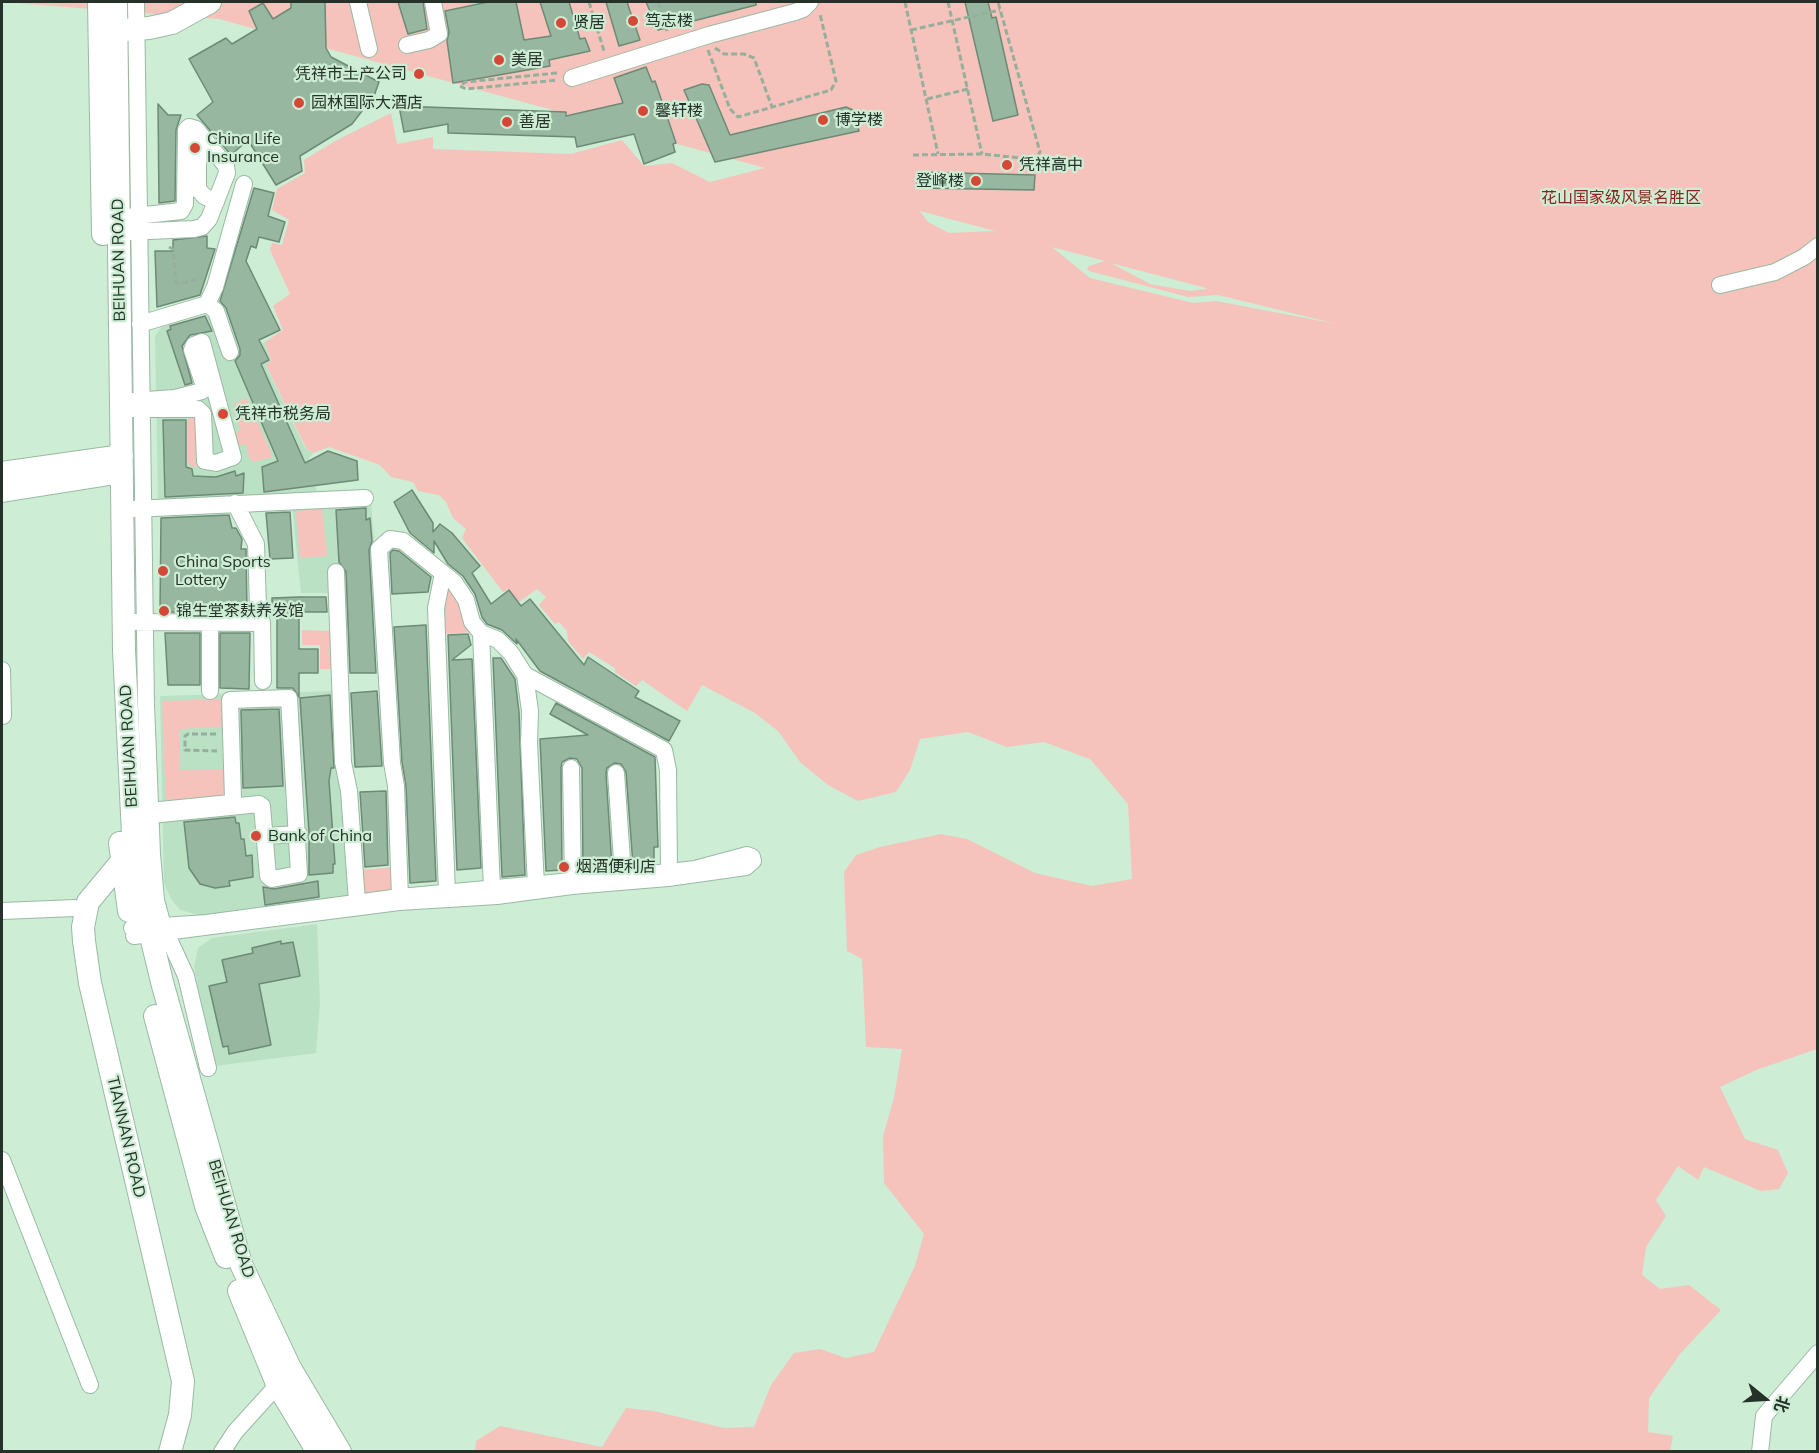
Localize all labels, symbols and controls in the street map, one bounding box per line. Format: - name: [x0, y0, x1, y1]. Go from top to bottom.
- place label: 笃志楼: [645, 11, 693, 31]
- place label: 贤居: [573, 13, 605, 33]
- marker: 笃志楼: [626, 14, 640, 28]
- marker: 贤居: [554, 16, 568, 30]
- place label: 美居: [511, 50, 543, 70]
- marker: 美居: [492, 53, 506, 67]
- place label: 凭祥市土产公司: [295, 64, 407, 84]
- marker: 凭祥市土产公司: [412, 67, 426, 81]
- place label: 园林国际大酒店: [311, 93, 423, 113]
- marker: 园林国际大酒店: [292, 96, 306, 110]
- place label: 馨轩楼: [655, 101, 703, 121]
- marker: 馨轩楼: [636, 104, 650, 118]
- place label: 博学楼: [835, 110, 883, 130]
- place label: 善居: [519, 112, 551, 132]
- marker: 博学楼: [816, 113, 830, 127]
- marker: 善居: [500, 115, 514, 129]
- place label: China Life Insurance: [207, 129, 281, 167]
- marker: China Life Insurance: [188, 141, 202, 155]
- place label: 凭祥高中: [1019, 155, 1083, 175]
- marker: 凭祥高中: [1000, 158, 1014, 172]
- place label: 登峰楼: [916, 171, 964, 191]
- marker: 登峰楼: [969, 174, 983, 188]
- park label: 花山国家级风景名胜区: [1541, 188, 1701, 208]
- street label: BEIHUAN ROAD: [108, 198, 130, 322]
- place label: 凭祥市税务局: [235, 404, 331, 424]
- marker: 凭祥市税务局: [216, 407, 230, 421]
- place label: China Sports Lottery: [175, 552, 271, 590]
- marker: China Sports Lottery: [156, 564, 170, 578]
- place label: 锦生堂茶麸养发馆: [176, 601, 304, 621]
- marker: 锦生堂茶麸养发馆: [157, 604, 171, 618]
- street label: BEIHUAN ROAD: [116, 684, 142, 808]
- place label: Bank of China: [268, 826, 372, 846]
- marker: Bank of China: [249, 829, 263, 843]
- place label: 烟酒便利店: [576, 857, 656, 877]
- marker: 烟酒便利店: [557, 860, 571, 874]
- street label: TIANNAN ROAD: [103, 1074, 149, 1200]
- street label: BEIHUAN ROAD: [204, 1157, 258, 1281]
- north arrow: [1735, 1369, 1795, 1429]
- text: 北: [1770, 1394, 1794, 1415]

